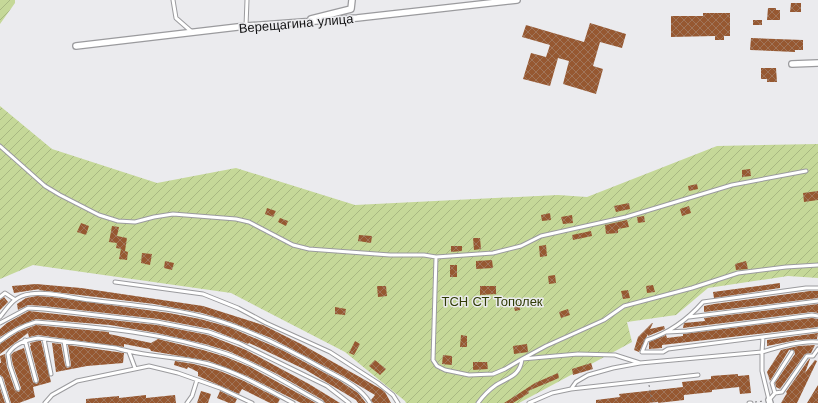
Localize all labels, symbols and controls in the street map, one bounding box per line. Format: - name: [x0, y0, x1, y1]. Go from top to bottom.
- street label: Верещагина улица: [238, 11, 355, 36]
- park label: ТСН СТ Тополек: [441, 294, 543, 309]

